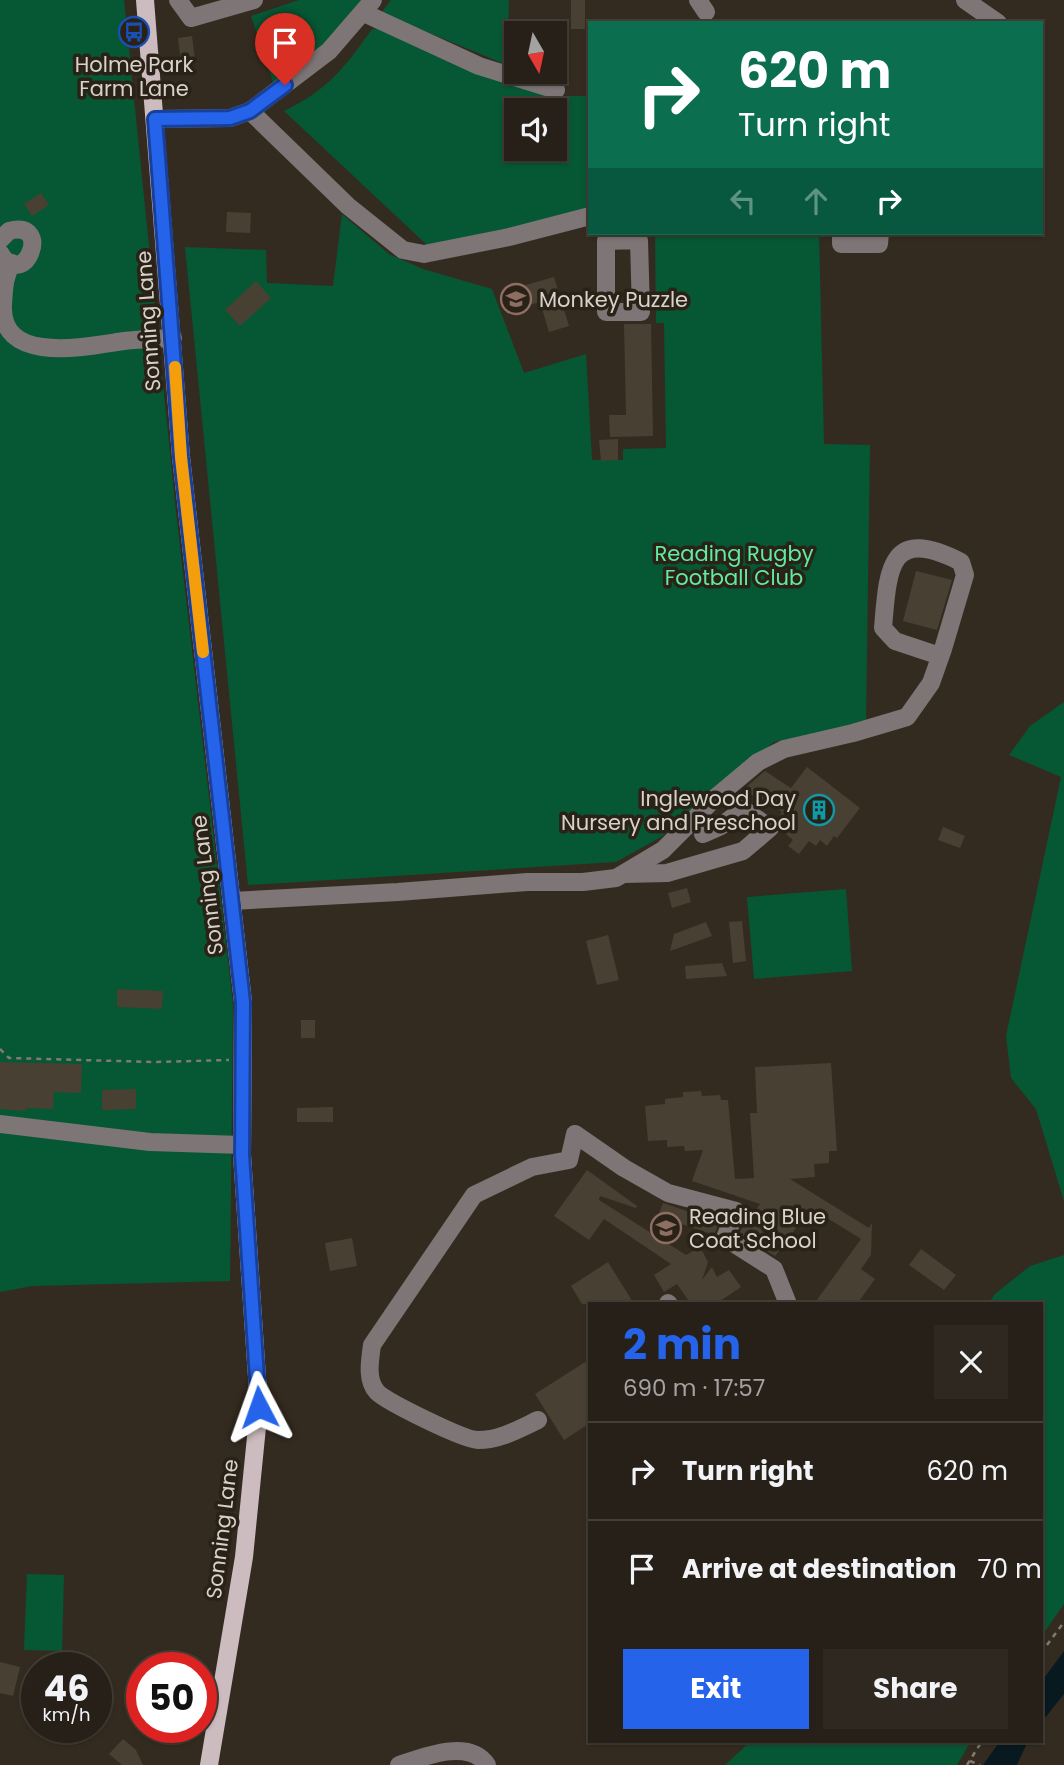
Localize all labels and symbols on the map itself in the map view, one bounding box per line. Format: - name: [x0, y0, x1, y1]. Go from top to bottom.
- pin: [255, 13, 315, 85]
- bus stop icon: Holme Park Farm Lane: [117, 15, 151, 49]
- north arrow: [504, 21, 567, 84]
- place label: Holme Park Farm Lane: [75, 50, 193, 103]
- street label: Sonning Lane: [129, 250, 167, 392]
- school or university icon: Monkey Puzzle: [499, 282, 533, 316]
- place label: Monkey Puzzle: [539, 285, 688, 314]
- park label: Reading Rugby Football Club: [654, 539, 814, 592]
- place label: Inglewood Day Nursery and Preschool: [561, 784, 796, 837]
- building icon: Inglewood Day Nursery and Preschool: [802, 793, 836, 827]
- street label: Sonning Lane: [184, 813, 230, 957]
- place label: Reading Blue Coat School: [689, 1202, 826, 1255]
- school or university icon: Reading Blue Coat School: [649, 1211, 683, 1245]
- position arrow: [222, 1370, 296, 1444]
- street label: Sonning Lane: [199, 1457, 245, 1601]
- speed limit sign: 50: [126, 1652, 217, 1743]

